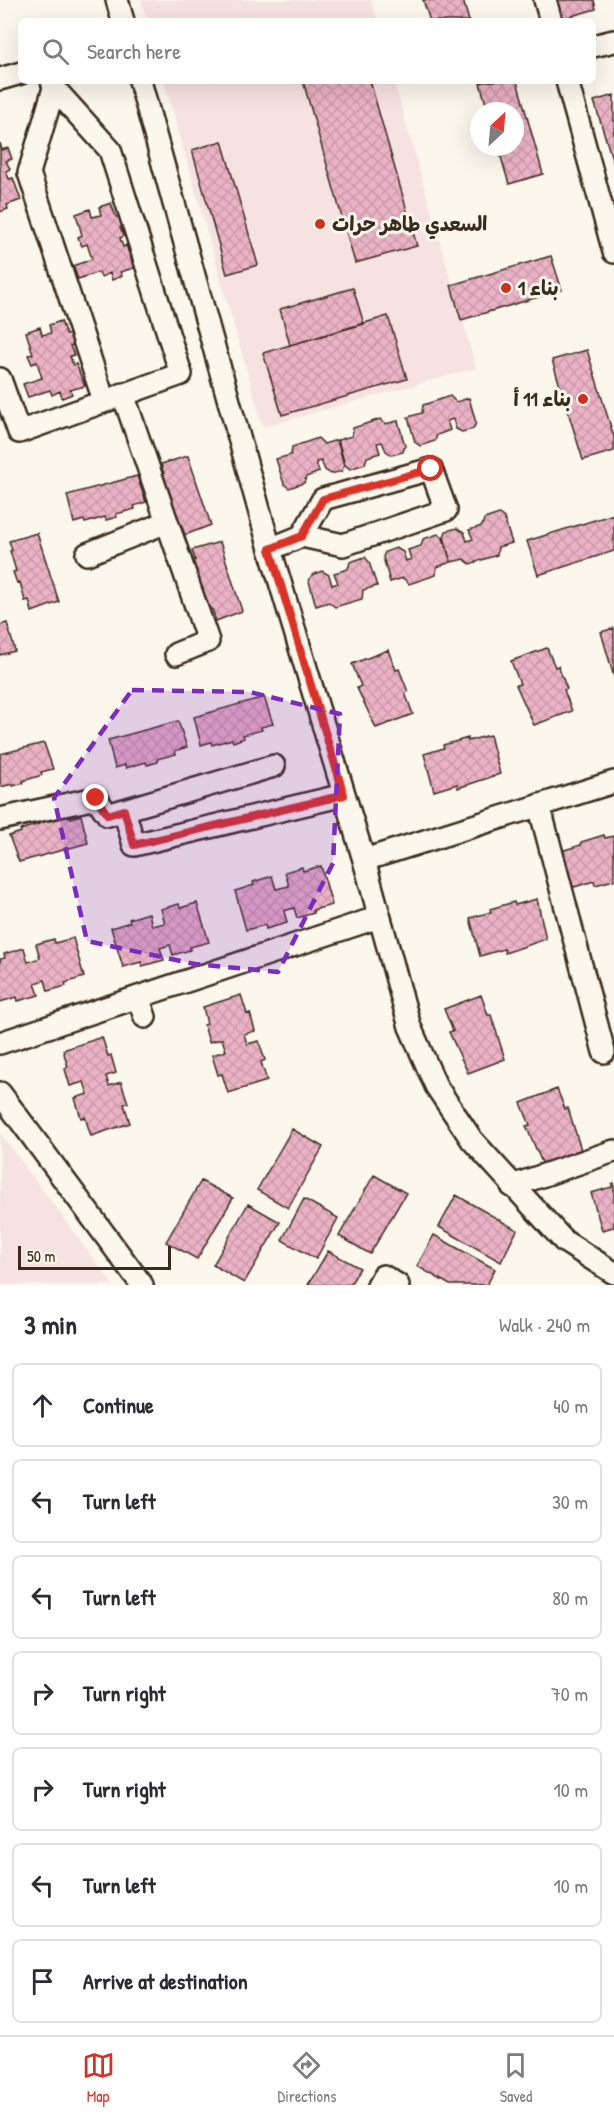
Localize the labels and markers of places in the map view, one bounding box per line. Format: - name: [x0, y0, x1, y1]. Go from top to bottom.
- place label: السعدي طاهر حرات: [332, 210, 487, 240]
- marker: السعدي طاهر حرات: [313, 217, 327, 231]
- place label: بناء 1: [518, 274, 559, 301]
- marker: بناء 1: [499, 281, 513, 295]
- place label: بناء 11 أ: [513, 385, 571, 412]
- marker: بناء 11 أ: [576, 392, 590, 406]

